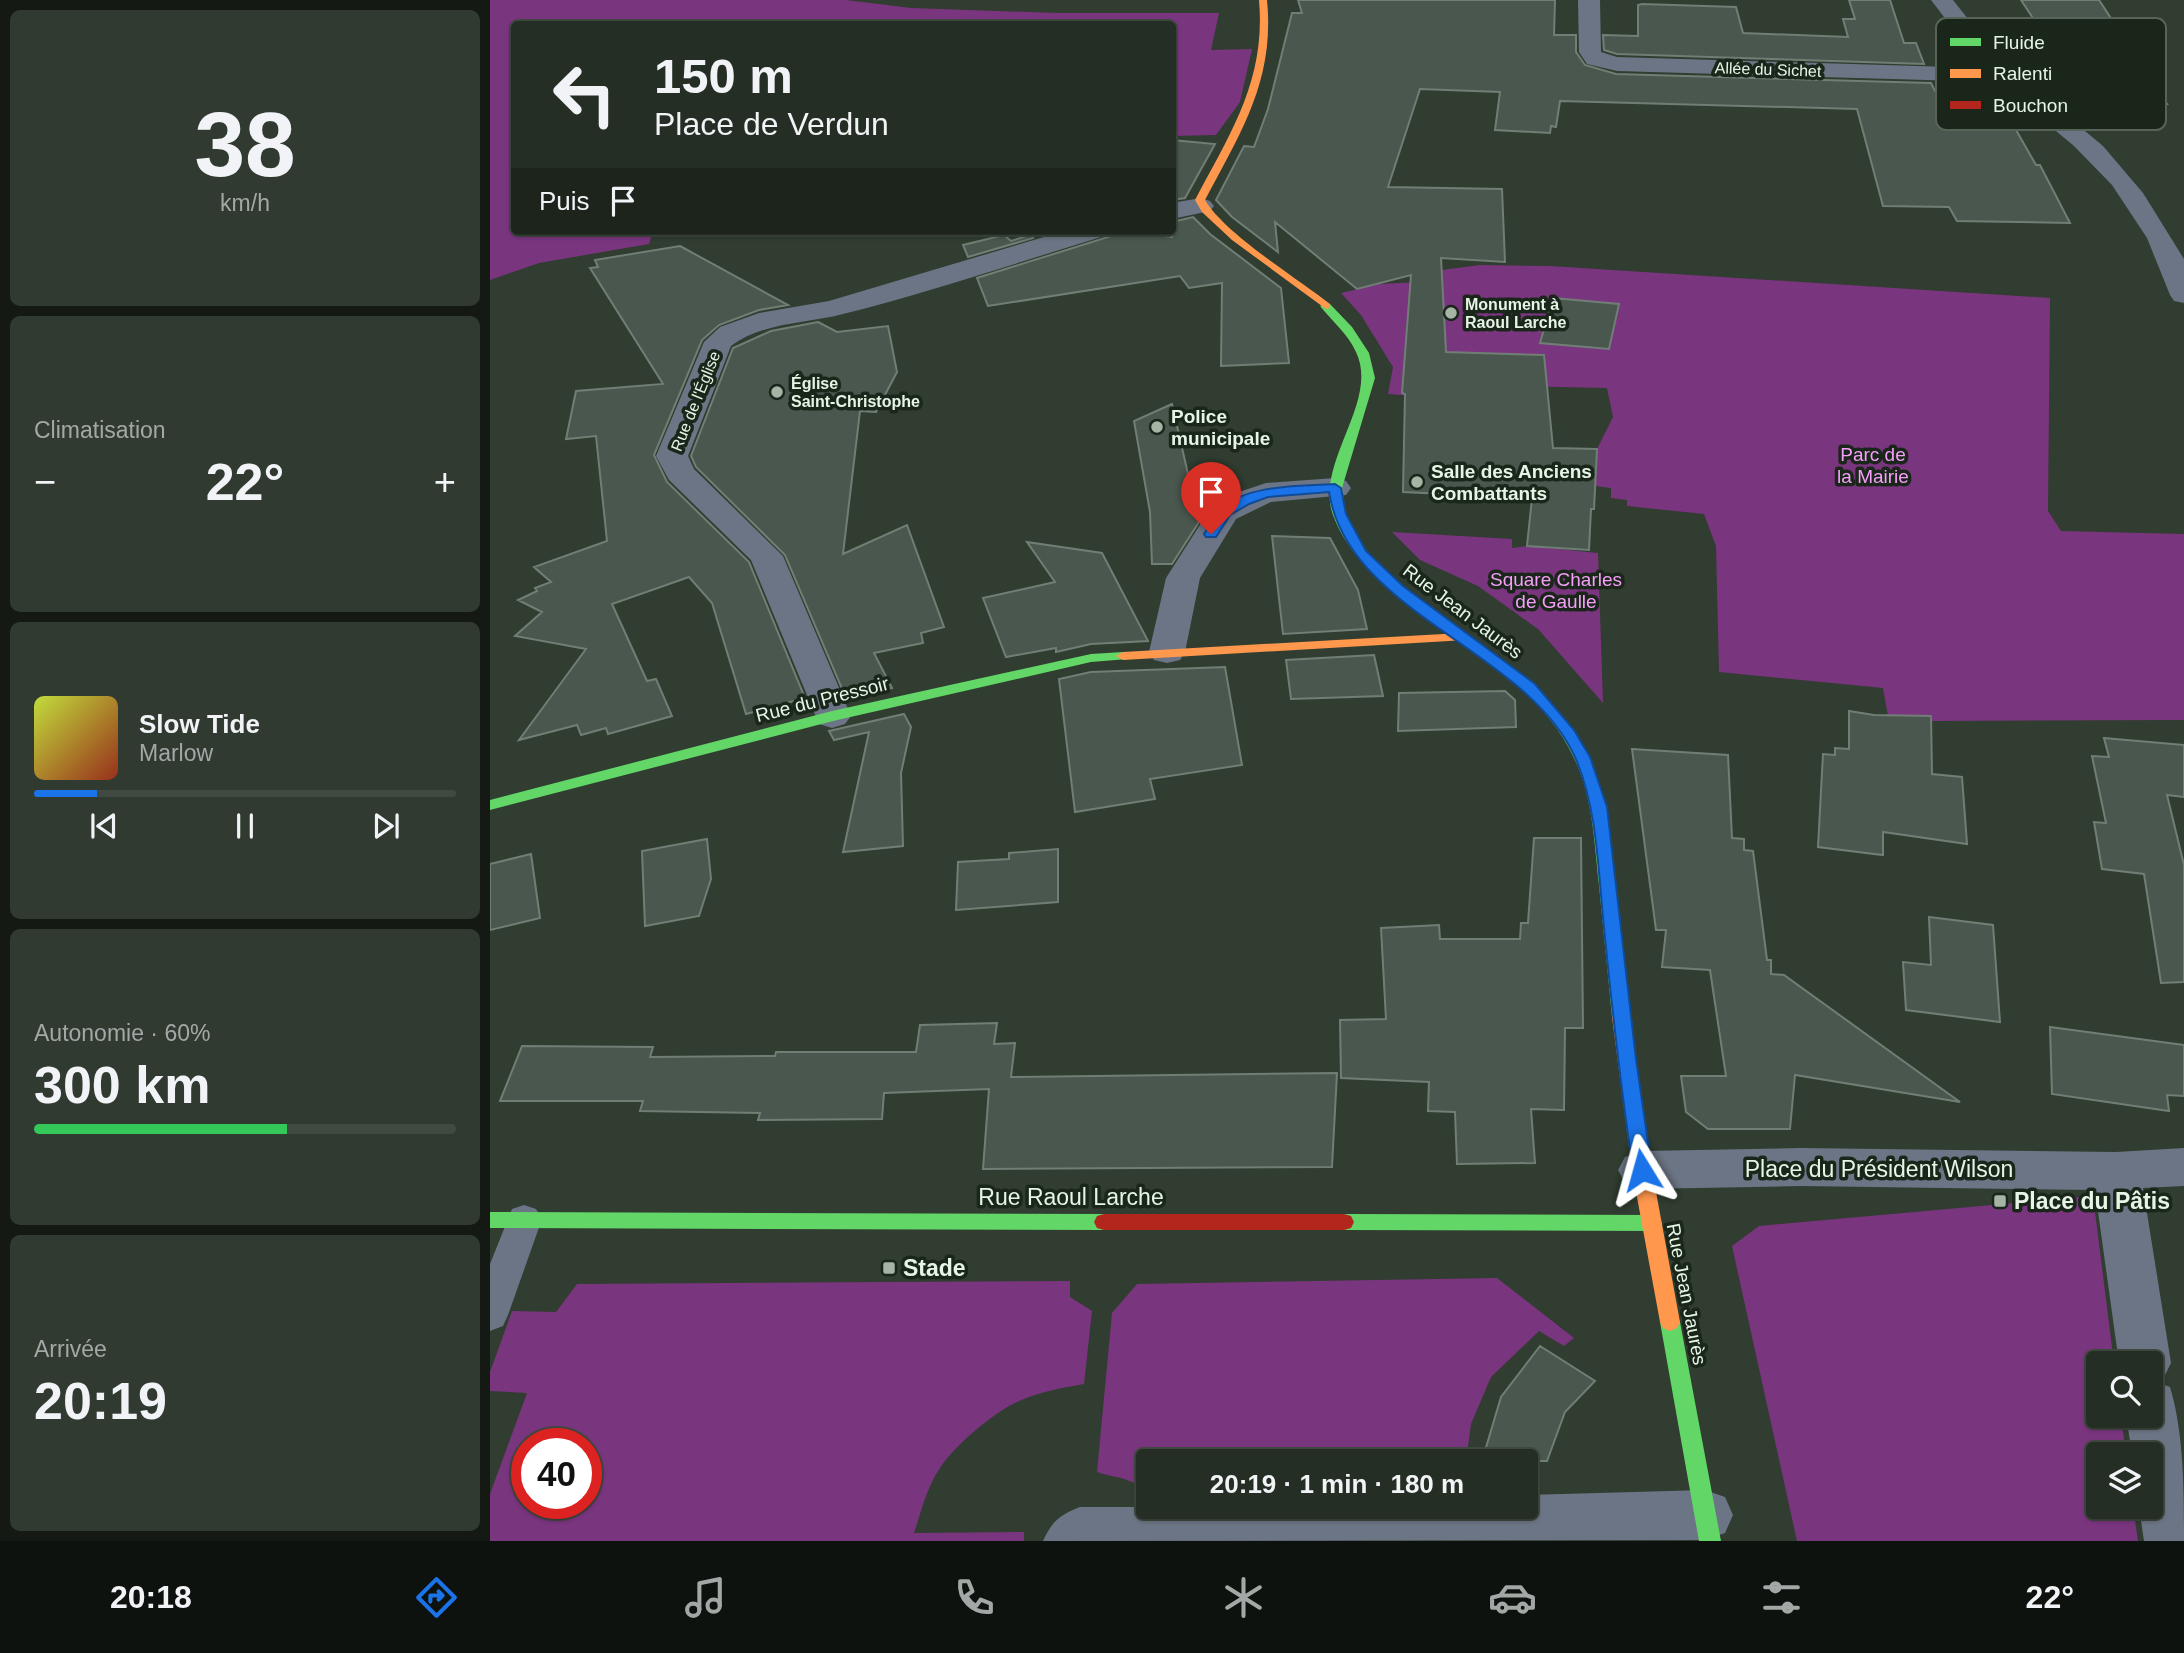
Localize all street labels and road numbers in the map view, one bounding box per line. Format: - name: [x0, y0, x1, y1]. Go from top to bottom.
- street label: Allée du Sichet: [1714, 59, 1822, 80]
- street label: Rue de l'Église: [667, 348, 723, 454]
- street label: Rue Jean Jaurès: [1399, 560, 1526, 663]
- street label: Rue du Pressoir: [753, 673, 891, 726]
- street label: Place du Président Wilson: [1745, 1156, 2013, 1182]
- street label: Rue Raoul Larche: [978, 1184, 1164, 1210]
- street label: Rue Jean Jaurès: [1662, 1222, 1711, 1367]

